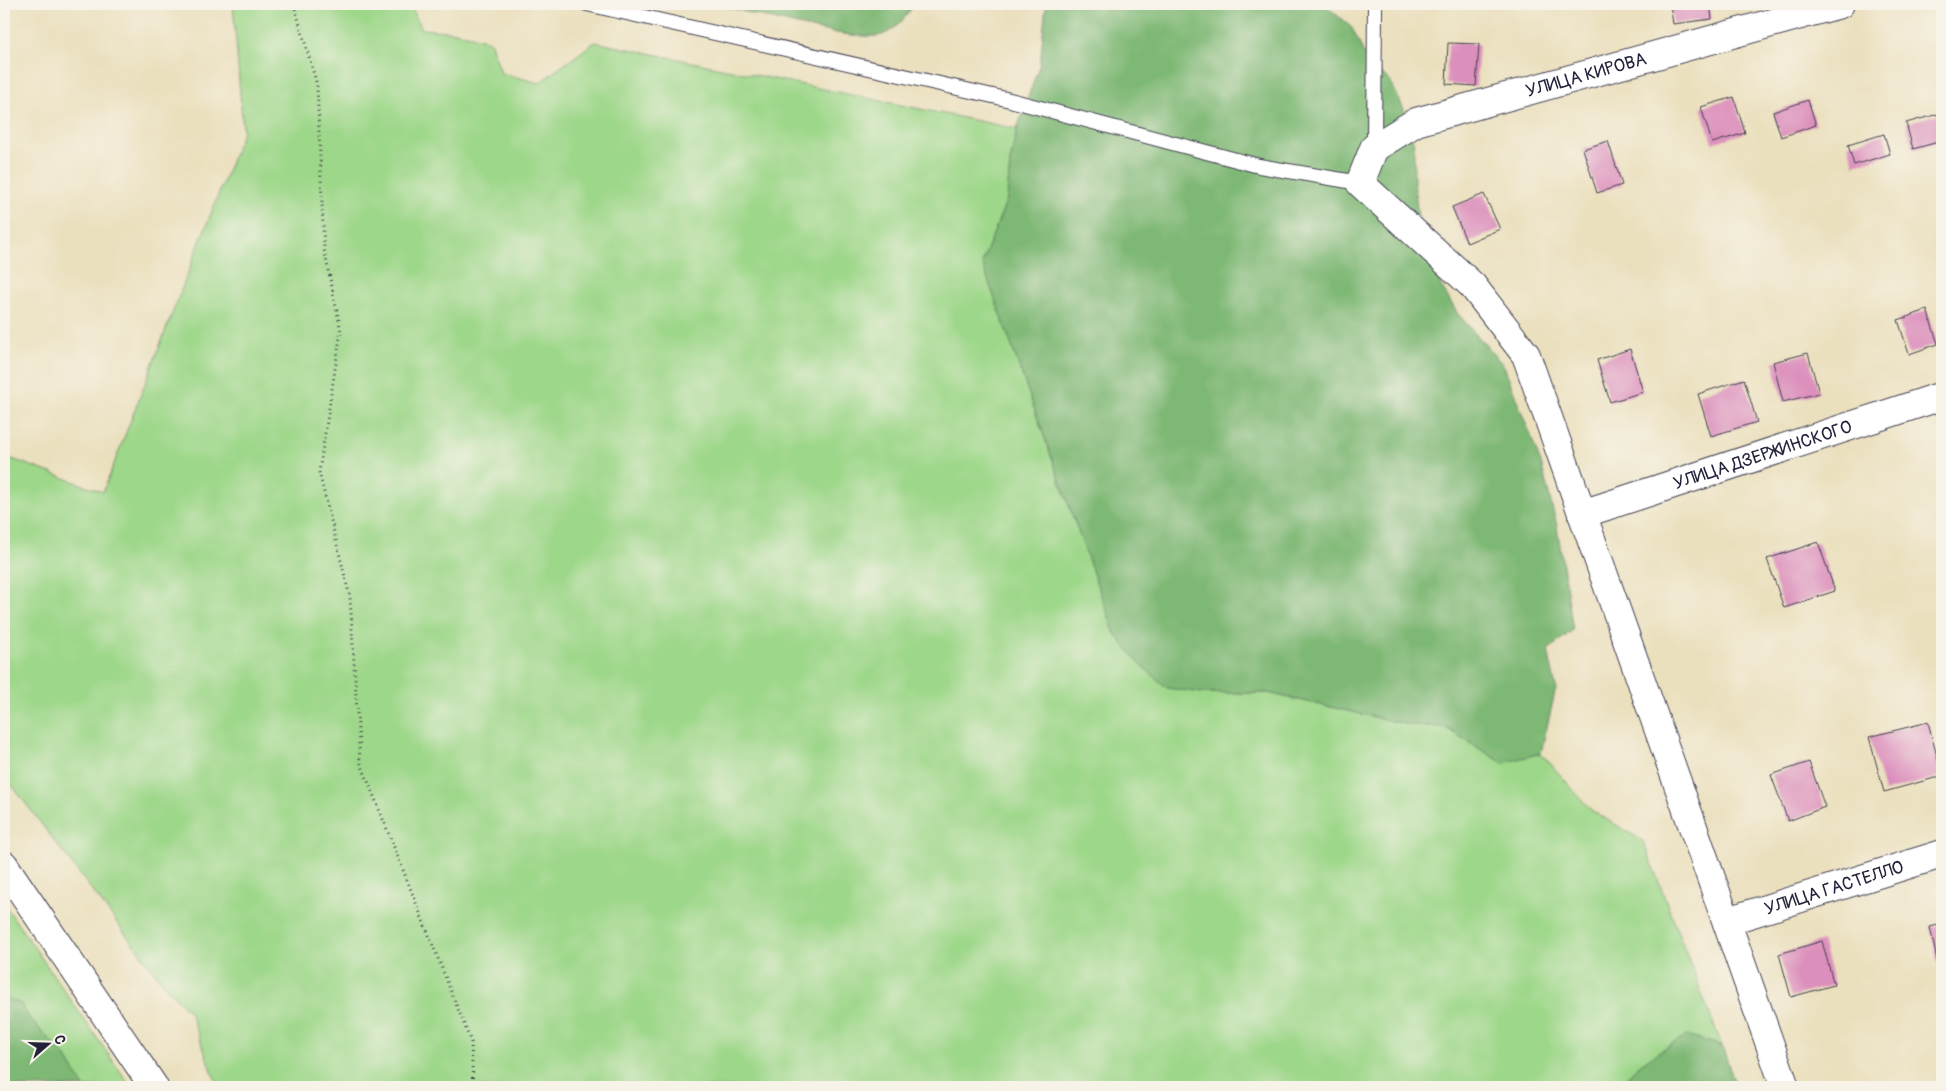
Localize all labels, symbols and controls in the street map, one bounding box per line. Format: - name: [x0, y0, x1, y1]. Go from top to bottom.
- street label: УЛИЦА КИРОВА: [1523, 47, 1649, 103]
- street label: УЛИЦА ДЗЕРЖИНСКОГО: [1670, 415, 1855, 495]
- street label: УЛИЦА ГАСТЕЛЛО: [1762, 856, 1907, 921]
- north arrow: [22, 1018, 72, 1068]
- text: С: [50, 1033, 69, 1047]

